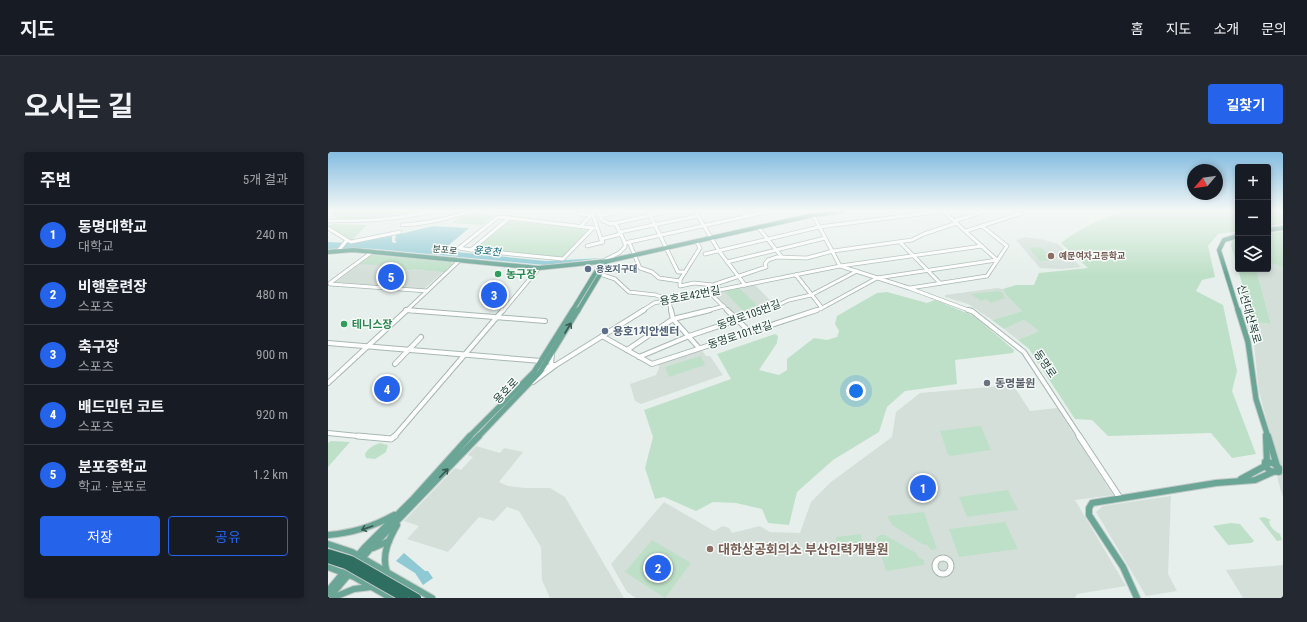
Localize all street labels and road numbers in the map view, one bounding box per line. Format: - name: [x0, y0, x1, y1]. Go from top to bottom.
- street label: 분포로: [432, 244, 458, 256]
- street label: 신선대산복로: [1234, 283, 1264, 345]
- street label: 용호로42번길: [659, 284, 721, 308]
- street label: 동명로105번길: [715, 297, 783, 333]
- street label: 동명로101번길: [706, 318, 774, 352]
- street label: 동명로: [1031, 348, 1059, 380]
- street label: 용호로: [491, 376, 521, 406]

